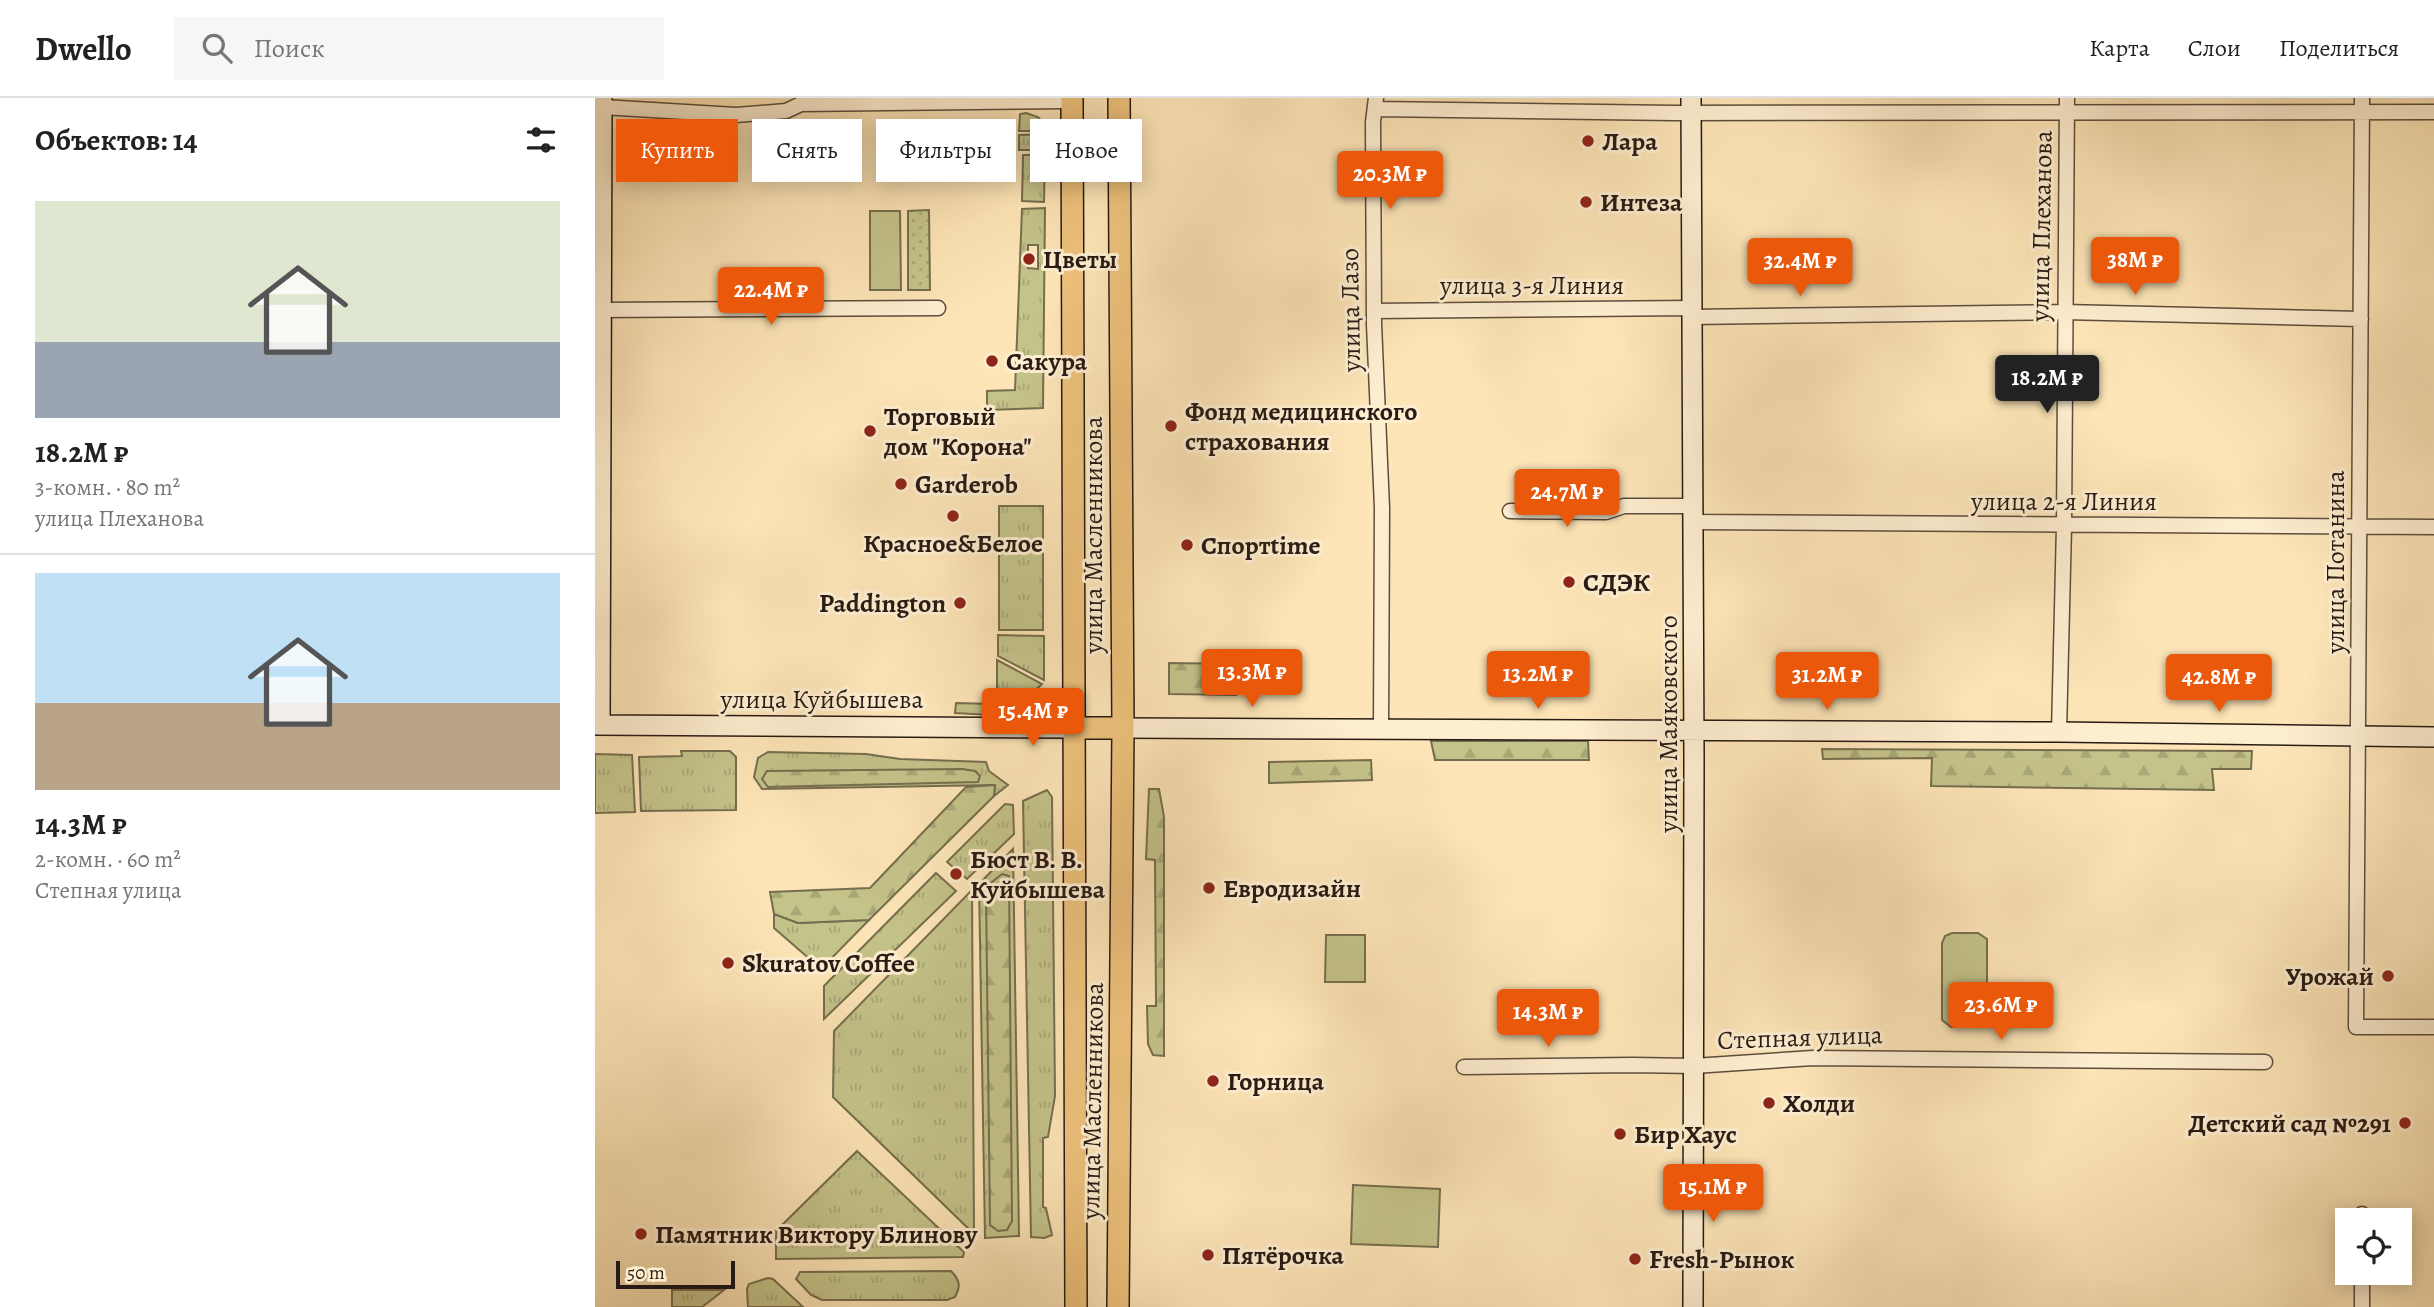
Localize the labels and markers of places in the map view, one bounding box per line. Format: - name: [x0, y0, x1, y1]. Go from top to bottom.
- place label: Лара: [1602, 124, 1658, 159]
- marker: Лара: [1580, 133, 1596, 149]
- pin: 20.3M ₽: [1325, 152, 1455, 211]
- place label: Интеза: [1600, 185, 1683, 220]
- marker: Интеза: [1578, 194, 1594, 210]
- pin: 32.4M ₽: [1735, 238, 1865, 298]
- pin: 38M ₽: [2086, 238, 2184, 297]
- place label: Цветы: [1043, 242, 1117, 277]
- marker: Цветы: [1021, 251, 1037, 267]
- pin: 22.4M ₽: [706, 268, 836, 327]
- place label: Сакура: [1006, 344, 1088, 379]
- marker: Сакура: [984, 353, 1000, 369]
- pin: 18.2M ₽: [1982, 356, 2112, 415]
- place label: Фонд медицинского страхования: [1185, 394, 1417, 459]
- place label: Торговый дом "Корона": [883, 399, 1032, 464]
- marker: Фонд медицинского страхования: [1163, 418, 1179, 434]
- marker: Торговый дом "Корона": [862, 423, 878, 439]
- place label: Garderob: [915, 467, 1018, 502]
- pin: 24.7M ₽: [1502, 470, 1632, 529]
- marker: Garderob: [893, 476, 909, 492]
- marker: Красное&Белое: [945, 508, 961, 524]
- place label: Красное&Белое: [863, 526, 1043, 561]
- place label: Спортtime: [1201, 528, 1321, 563]
- marker: Спортtime: [1179, 537, 1195, 553]
- place label: СДЭК: [1583, 565, 1651, 600]
- marker: СДЭК: [1561, 574, 1577, 590]
- place label: Paddington: [819, 586, 946, 621]
- marker: Paddington: [952, 595, 968, 611]
- pin: 13.3M ₽: [1187, 650, 1317, 709]
- pin: 13.2M ₽: [1473, 652, 1603, 711]
- pin: 31.2M ₽: [1762, 652, 1892, 712]
- pin: 42.8M ₽: [2154, 654, 2284, 714]
- pin: 15.4M ₽: [968, 688, 1098, 748]
- place label: Бюст В. В. Куйбышева: [970, 842, 1106, 907]
- marker: Бюст В. В. Куйбышева: [948, 866, 964, 882]
- place label: Евродизайн: [1223, 871, 1361, 906]
- marker: Евродизайн: [1201, 880, 1217, 896]
- place label: Skuratov Coffee: [742, 946, 915, 981]
- marker: Skuratov Coffee: [720, 955, 736, 971]
- place label: Урожай: [2286, 959, 2374, 994]
- marker: Урожай: [2380, 968, 2396, 984]
- pin: 23.6M ₽: [1936, 982, 2066, 1042]
- pin: 14.3M ₽: [1483, 990, 1613, 1049]
- place label: Горница: [1227, 1064, 1325, 1099]
- marker: Горница: [1205, 1073, 1221, 1089]
- place label: Холди: [1783, 1086, 1855, 1121]
- marker: Холди: [1761, 1095, 1777, 1111]
- place label: Детский сад №291: [2188, 1106, 2391, 1141]
- marker: Детский сад №291: [2397, 1115, 2413, 1131]
- place label: Бир Хаус: [1634, 1117, 1737, 1152]
- marker: Бир Хаус: [1612, 1126, 1628, 1142]
- pin: 15.1M ₽: [1648, 1164, 1778, 1224]
- place label: Памятник Виктору Блинову: [655, 1217, 978, 1252]
- marker: Памятник Виктору Блинову: [633, 1226, 649, 1242]
- place label: Пятёрочка: [1222, 1238, 1345, 1273]
- place label: Fresh-Рынок: [1649, 1242, 1795, 1277]
- marker: Пятёрочка: [1200, 1247, 1216, 1263]
- marker: Fresh-Рынок: [1627, 1251, 1643, 1267]

